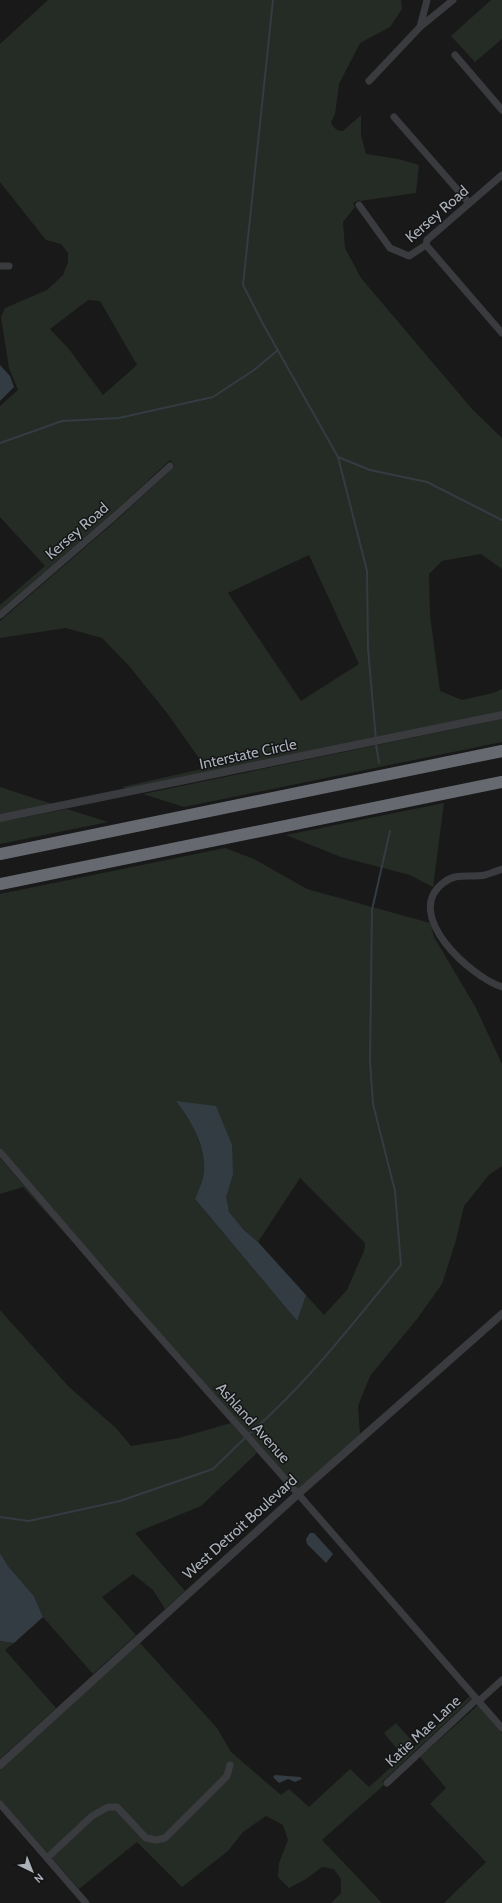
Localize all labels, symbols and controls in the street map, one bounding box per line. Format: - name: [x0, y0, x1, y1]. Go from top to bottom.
- street label: Kersey Road: [402, 182, 472, 246]
- street label: Kersey Road: [42, 499, 112, 563]
- street label: Interstate Circle: [198, 735, 299, 773]
- street label: Ashland Avenue: [212, 1379, 294, 1467]
- street label: West Detroit Boulevard: [179, 1471, 301, 1583]
- street label: Katie Mae Lane: [382, 1691, 464, 1770]
- north arrow: [12, 1851, 52, 1891]
- text: N: [31, 1871, 46, 1886]

